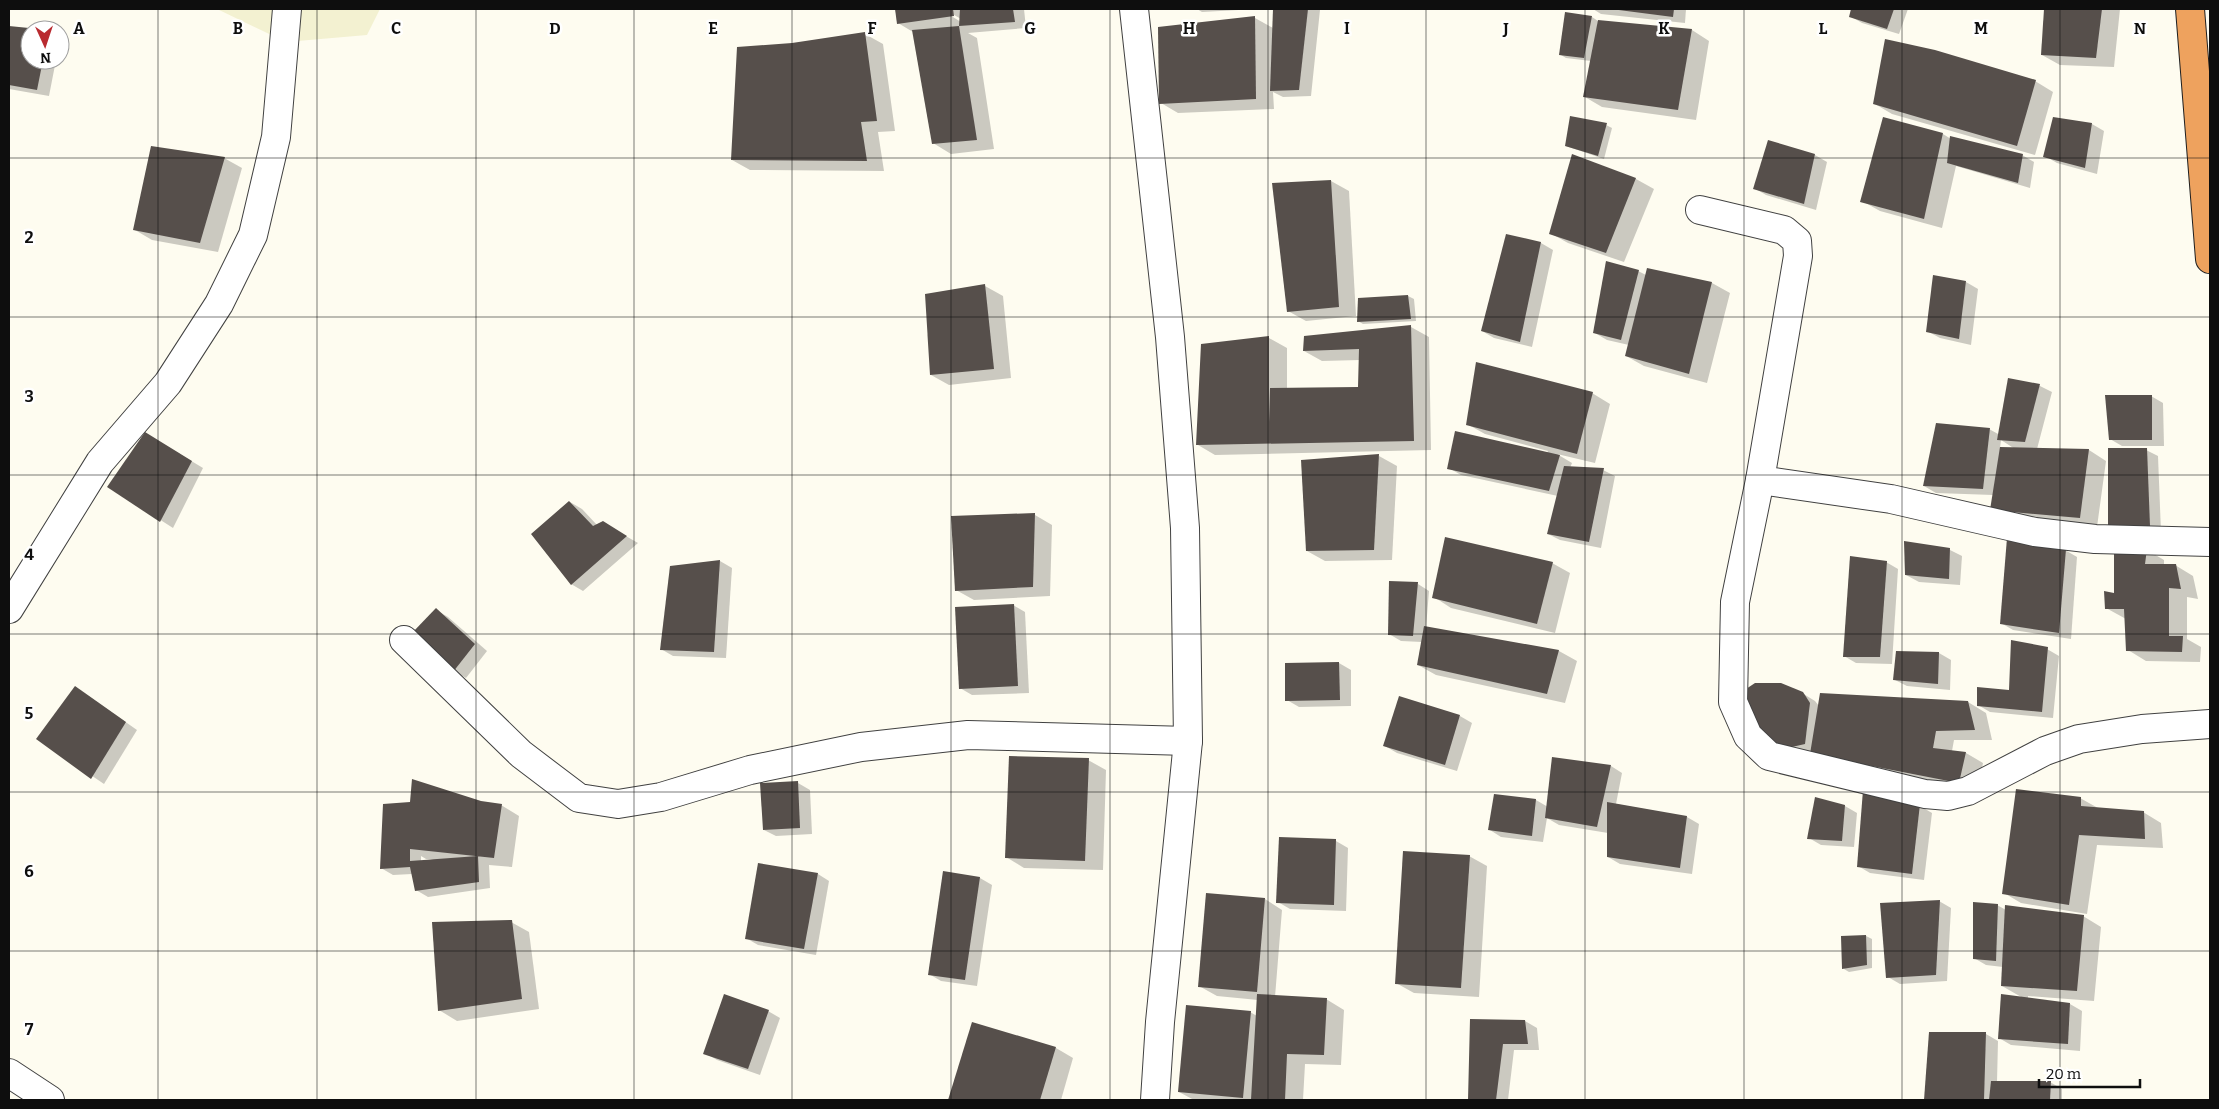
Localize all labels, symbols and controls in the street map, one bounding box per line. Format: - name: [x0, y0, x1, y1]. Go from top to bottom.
- text: A: [73, 19, 85, 38]
- text: B: [233, 19, 243, 38]
- text: C: [391, 19, 401, 38]
- text: D: [549, 19, 561, 38]
- text: E: [708, 19, 718, 38]
- text: F: [868, 19, 877, 38]
- text: G: [1024, 19, 1036, 38]
- text: H: [1183, 19, 1196, 38]
- text: I: [1344, 19, 1350, 38]
- text: J: [1502, 19, 1509, 38]
- text: K: [1658, 19, 1670, 38]
- text: L: [1819, 19, 1828, 38]
- text: M: [1974, 19, 1988, 38]
- text: N: [2134, 19, 2146, 38]
- north arrow: [20, 20, 70, 70]
- text: N: [40, 49, 51, 66]
- text: 2: [24, 228, 34, 247]
- text: 3: [24, 387, 34, 406]
- text: 4: [24, 545, 34, 564]
- text: 5: [25, 704, 34, 723]
- text: 6: [24, 862, 34, 881]
- text: 7: [25, 1020, 34, 1039]
- scale bar: [2039, 1056, 2140, 1088]
- text: 20 m: [2046, 1065, 2082, 1083]

